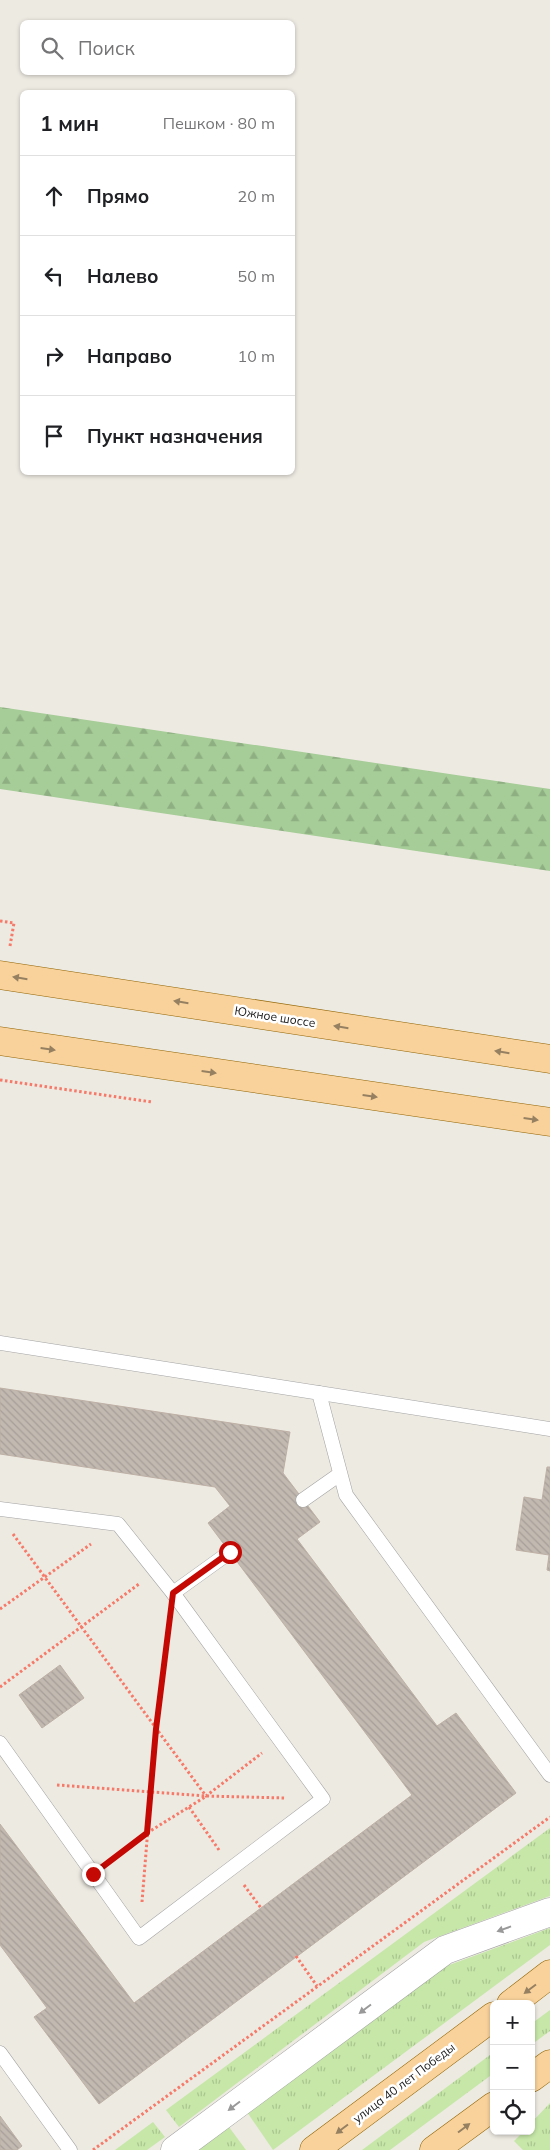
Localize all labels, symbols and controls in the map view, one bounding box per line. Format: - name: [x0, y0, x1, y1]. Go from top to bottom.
- search box: [20, 20, 295, 75]
- icon: search: [38, 34, 66, 62]
- text: Поиск: [78, 36, 135, 60]
- text: 1 мин: [40, 110, 99, 136]
- text: Пешком · 80 m: [163, 113, 275, 133]
- icon: ahead: [40, 182, 68, 210]
- text: Прямо: [87, 184, 149, 208]
- text: 20 m: [238, 186, 275, 206]
- icon: left: [40, 262, 68, 290]
- text: Налево: [87, 264, 159, 288]
- text: 50 m: [238, 266, 275, 286]
- icon: right: [40, 342, 68, 370]
- text: Направо: [87, 344, 172, 368]
- text: 10 m: [238, 346, 275, 366]
- icon: arrive: [40, 422, 68, 450]
- text: Пункт назначения: [87, 424, 263, 448]
- one-way arrow: [12, 973, 28, 981]
- one-way arrow: [172, 998, 188, 1006]
- street label: Южное шоссе: [234, 1003, 317, 1030]
- one-way arrow: [333, 1023, 349, 1031]
- one-way arrow: [41, 1045, 57, 1053]
- one-way arrow: [493, 1047, 509, 1055]
- one-way arrow: [201, 1068, 217, 1076]
- one-way arrow: [362, 1092, 378, 1100]
- one-way arrow: [523, 1116, 539, 1124]
- route start: [219, 1541, 242, 1564]
- route end: [82, 1863, 105, 1886]
- one-way arrow: [496, 1925, 511, 1933]
- one-way arrow: [523, 1984, 537, 1994]
- map controls: [490, 2000, 535, 2135]
- button: +: [490, 2000, 535, 2045]
- one-way arrow: [359, 2004, 372, 2015]
- street label: улица 40 лет Победы: [350, 2039, 458, 2126]
- button: −: [490, 2045, 535, 2090]
- button: locate: [490, 2090, 535, 2135]
- one-way arrow: [227, 2101, 241, 2111]
- one-way arrow: [457, 2123, 471, 2133]
- one-way arrow: [335, 2124, 349, 2134]

